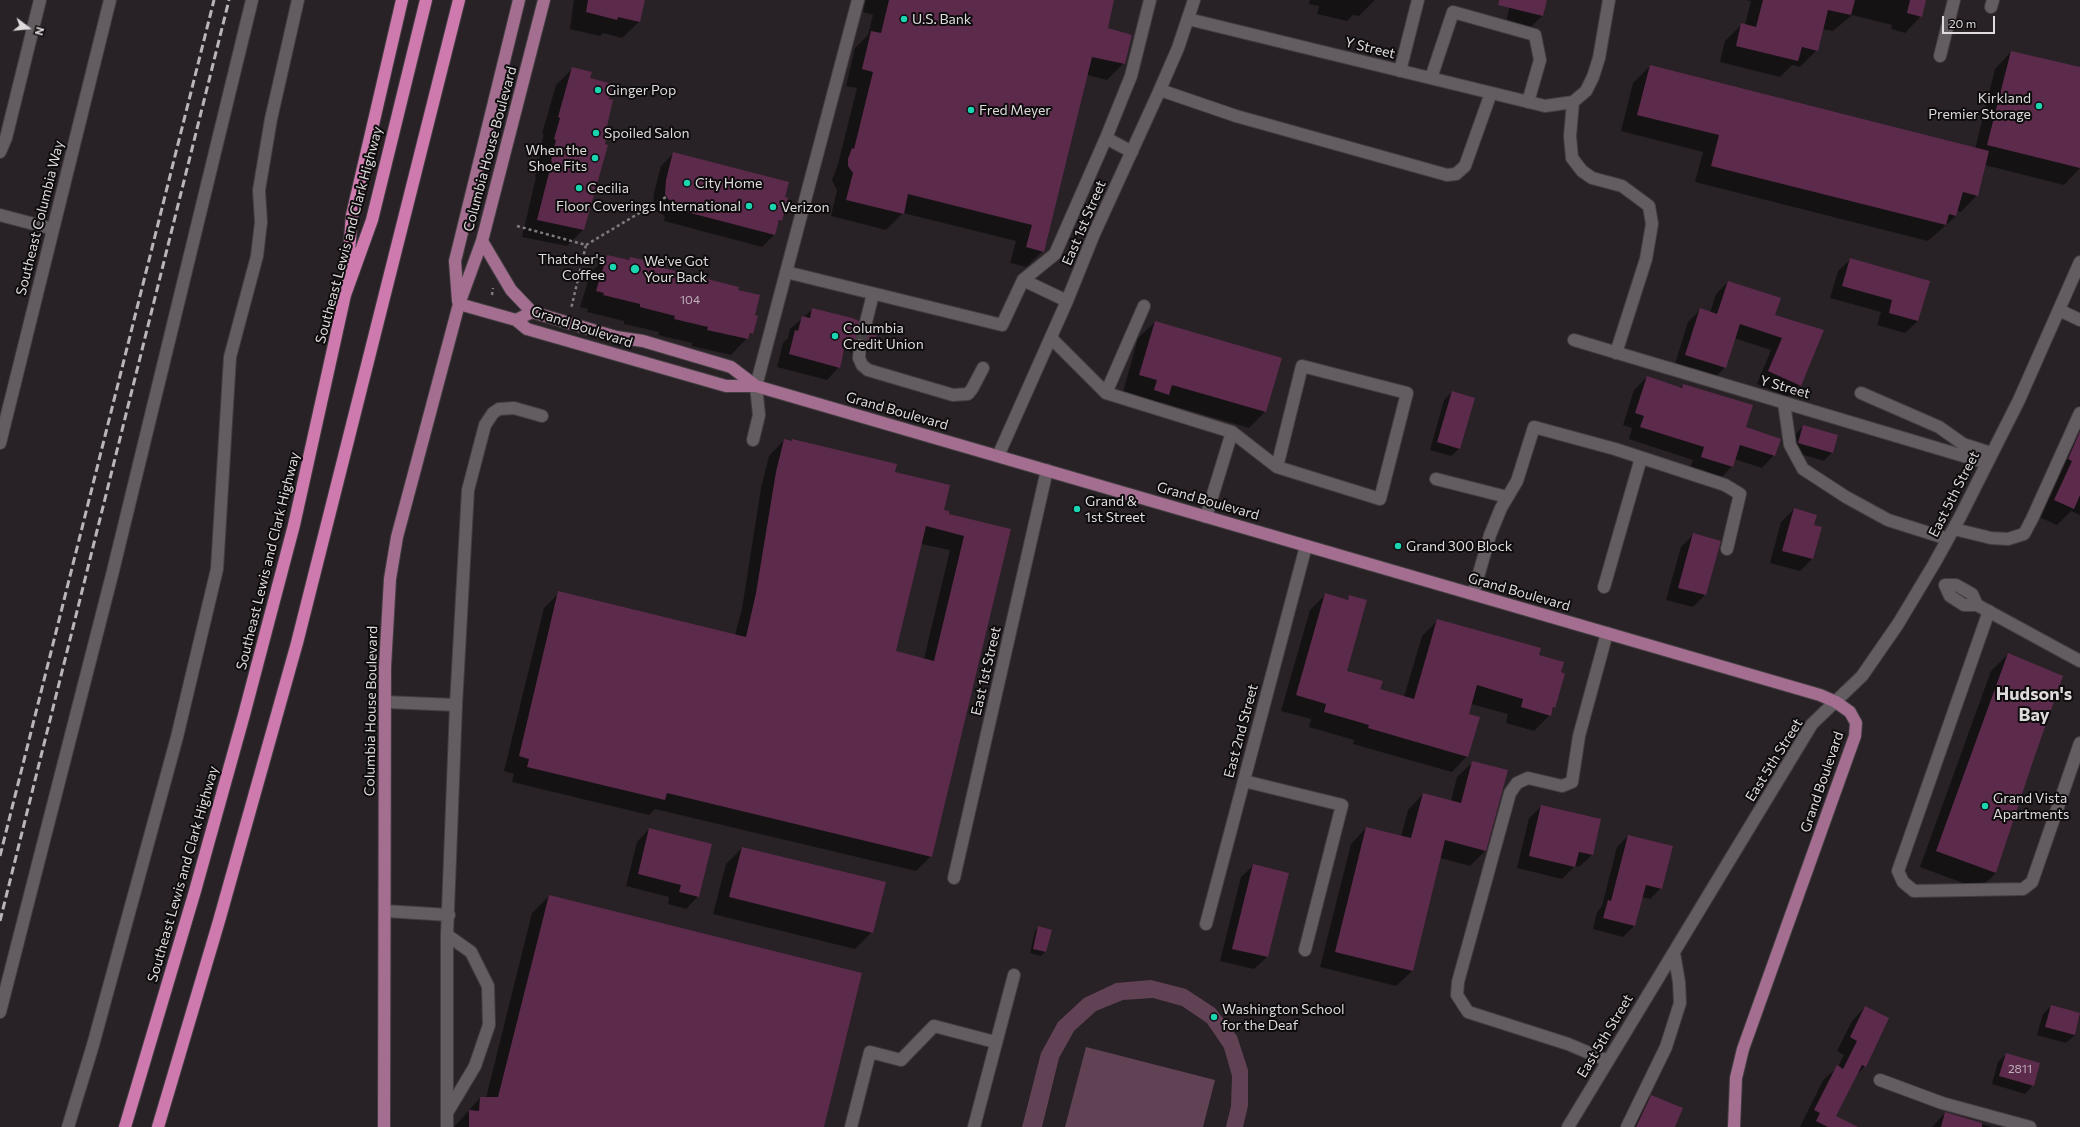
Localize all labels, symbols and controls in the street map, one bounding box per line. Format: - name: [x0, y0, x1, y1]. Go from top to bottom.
- north arrow: [8, 8, 48, 48]
- scale bar: [1944, 8, 1997, 34]
- place label: U.S. Bank: [912, 11, 971, 27]
- marker: U.S. Bank: [899, 14, 909, 24]
- text: 20 m: [1949, 16, 1976, 30]
- text: N: [33, 26, 47, 37]
- street label: Y Street: [1343, 34, 1397, 62]
- street label: Columbia House Boulevard: [460, 65, 520, 233]
- place label: Ginger Pop: [606, 82, 676, 98]
- marker: Ginger Pop: [593, 85, 603, 95]
- place label: Kirkland Premier Storage: [1928, 90, 2031, 122]
- marker: Kirkland Premier Storage: [2034, 101, 2044, 111]
- place label: Fred Meyer: [979, 102, 1051, 118]
- marker: Fred Meyer: [966, 105, 976, 115]
- street label: Southeast Lewis and Clark Highway: [312, 125, 386, 345]
- place label: Spoiled Salon: [604, 125, 690, 141]
- marker: Spoiled Salon: [591, 128, 601, 138]
- street label: Southeast Columbia Way: [13, 139, 67, 297]
- place label: When the Shoe Fits: [525, 142, 587, 174]
- marker: When the Shoe Fits: [590, 153, 600, 163]
- place label: City Home: [695, 175, 762, 191]
- marker: City Home: [682, 178, 692, 188]
- street label: East 1st Street: [1059, 178, 1109, 268]
- place label: Cecilia: [587, 180, 629, 196]
- marker: Cecilia: [574, 183, 584, 193]
- place label: Floor Coverings International: [556, 198, 741, 214]
- place label: Verizon: [781, 199, 830, 215]
- marker: Floor Coverings International: [744, 201, 754, 211]
- marker: Verizon: [768, 202, 778, 212]
- place label: Thatcher's Coffee: [538, 251, 605, 284]
- place label: We've Got Your Back: [644, 253, 709, 286]
- marker: Thatcher's Coffee: [608, 262, 618, 272]
- marker: We've Got Your Back: [629, 263, 641, 275]
- house number: 104: [680, 293, 700, 307]
- street label: Grand Boulevard: [529, 303, 635, 351]
- place label: Columbia Credit Union: [843, 320, 924, 352]
- marker: Columbia Credit Union: [830, 331, 840, 341]
- street label: Y Street: [1758, 372, 1812, 402]
- street label: Grand Boulevard: [844, 388, 950, 434]
- street label: East 5th Street: [1925, 448, 1983, 540]
- street label: Southeast Lewis and Clark Highway: [233, 450, 303, 672]
- street label: Grand Boulevard: [1155, 478, 1261, 524]
- place label: Grand & 1st Street: [1085, 493, 1145, 526]
- marker: Grand & 1st Street: [1072, 504, 1082, 514]
- place label: Grand 300 Block: [1406, 538, 1512, 554]
- marker: Grand 300 Block: [1393, 541, 1403, 551]
- street label: Grand Boulevard: [1466, 569, 1572, 615]
- street label: East 1st Street: [968, 625, 1004, 717]
- street label: Columbia House Boulevard: [361, 626, 381, 796]
- street label: East 2nd Street: [1220, 682, 1262, 780]
- district label: Hudson's Bay: [1996, 683, 2072, 726]
- street label: East 5th Street: [1742, 716, 1806, 804]
- street label: Grand Boulevard: [1797, 729, 1847, 835]
- street label: Southeast Lewis and Clark Highway: [144, 764, 222, 984]
- place label: Grand Vista Apartments: [1993, 790, 2069, 822]
- marker: Grand Vista Apartments: [1980, 801, 1990, 811]
- street label: East 5th Street: [1573, 991, 1637, 1081]
- place label: Washington School for the Deaf: [1222, 1001, 1345, 1034]
- marker: Washington School for the Deaf: [1209, 1012, 1219, 1022]
- house number: 2811: [2008, 1062, 2032, 1076]

